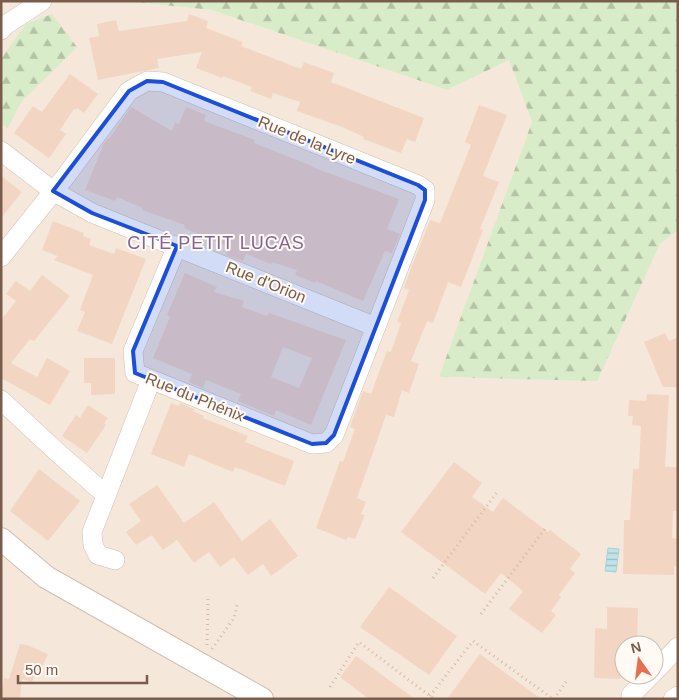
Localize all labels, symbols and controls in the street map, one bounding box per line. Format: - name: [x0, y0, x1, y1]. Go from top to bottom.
- street label: Rue de la Lyre: [256, 113, 358, 167]
- district label: CITÉ PETIT LUCAS: [127, 233, 305, 253]
- street label: Rue d'Orion: [223, 258, 309, 306]
- street label: Rue du Phénix: [143, 369, 247, 425]
- north arrow: [614, 635, 664, 685]
- text: N: [629, 638, 643, 656]
- scale bar: [18, 652, 146, 684]
- text: 50 m: [25, 661, 58, 678]

